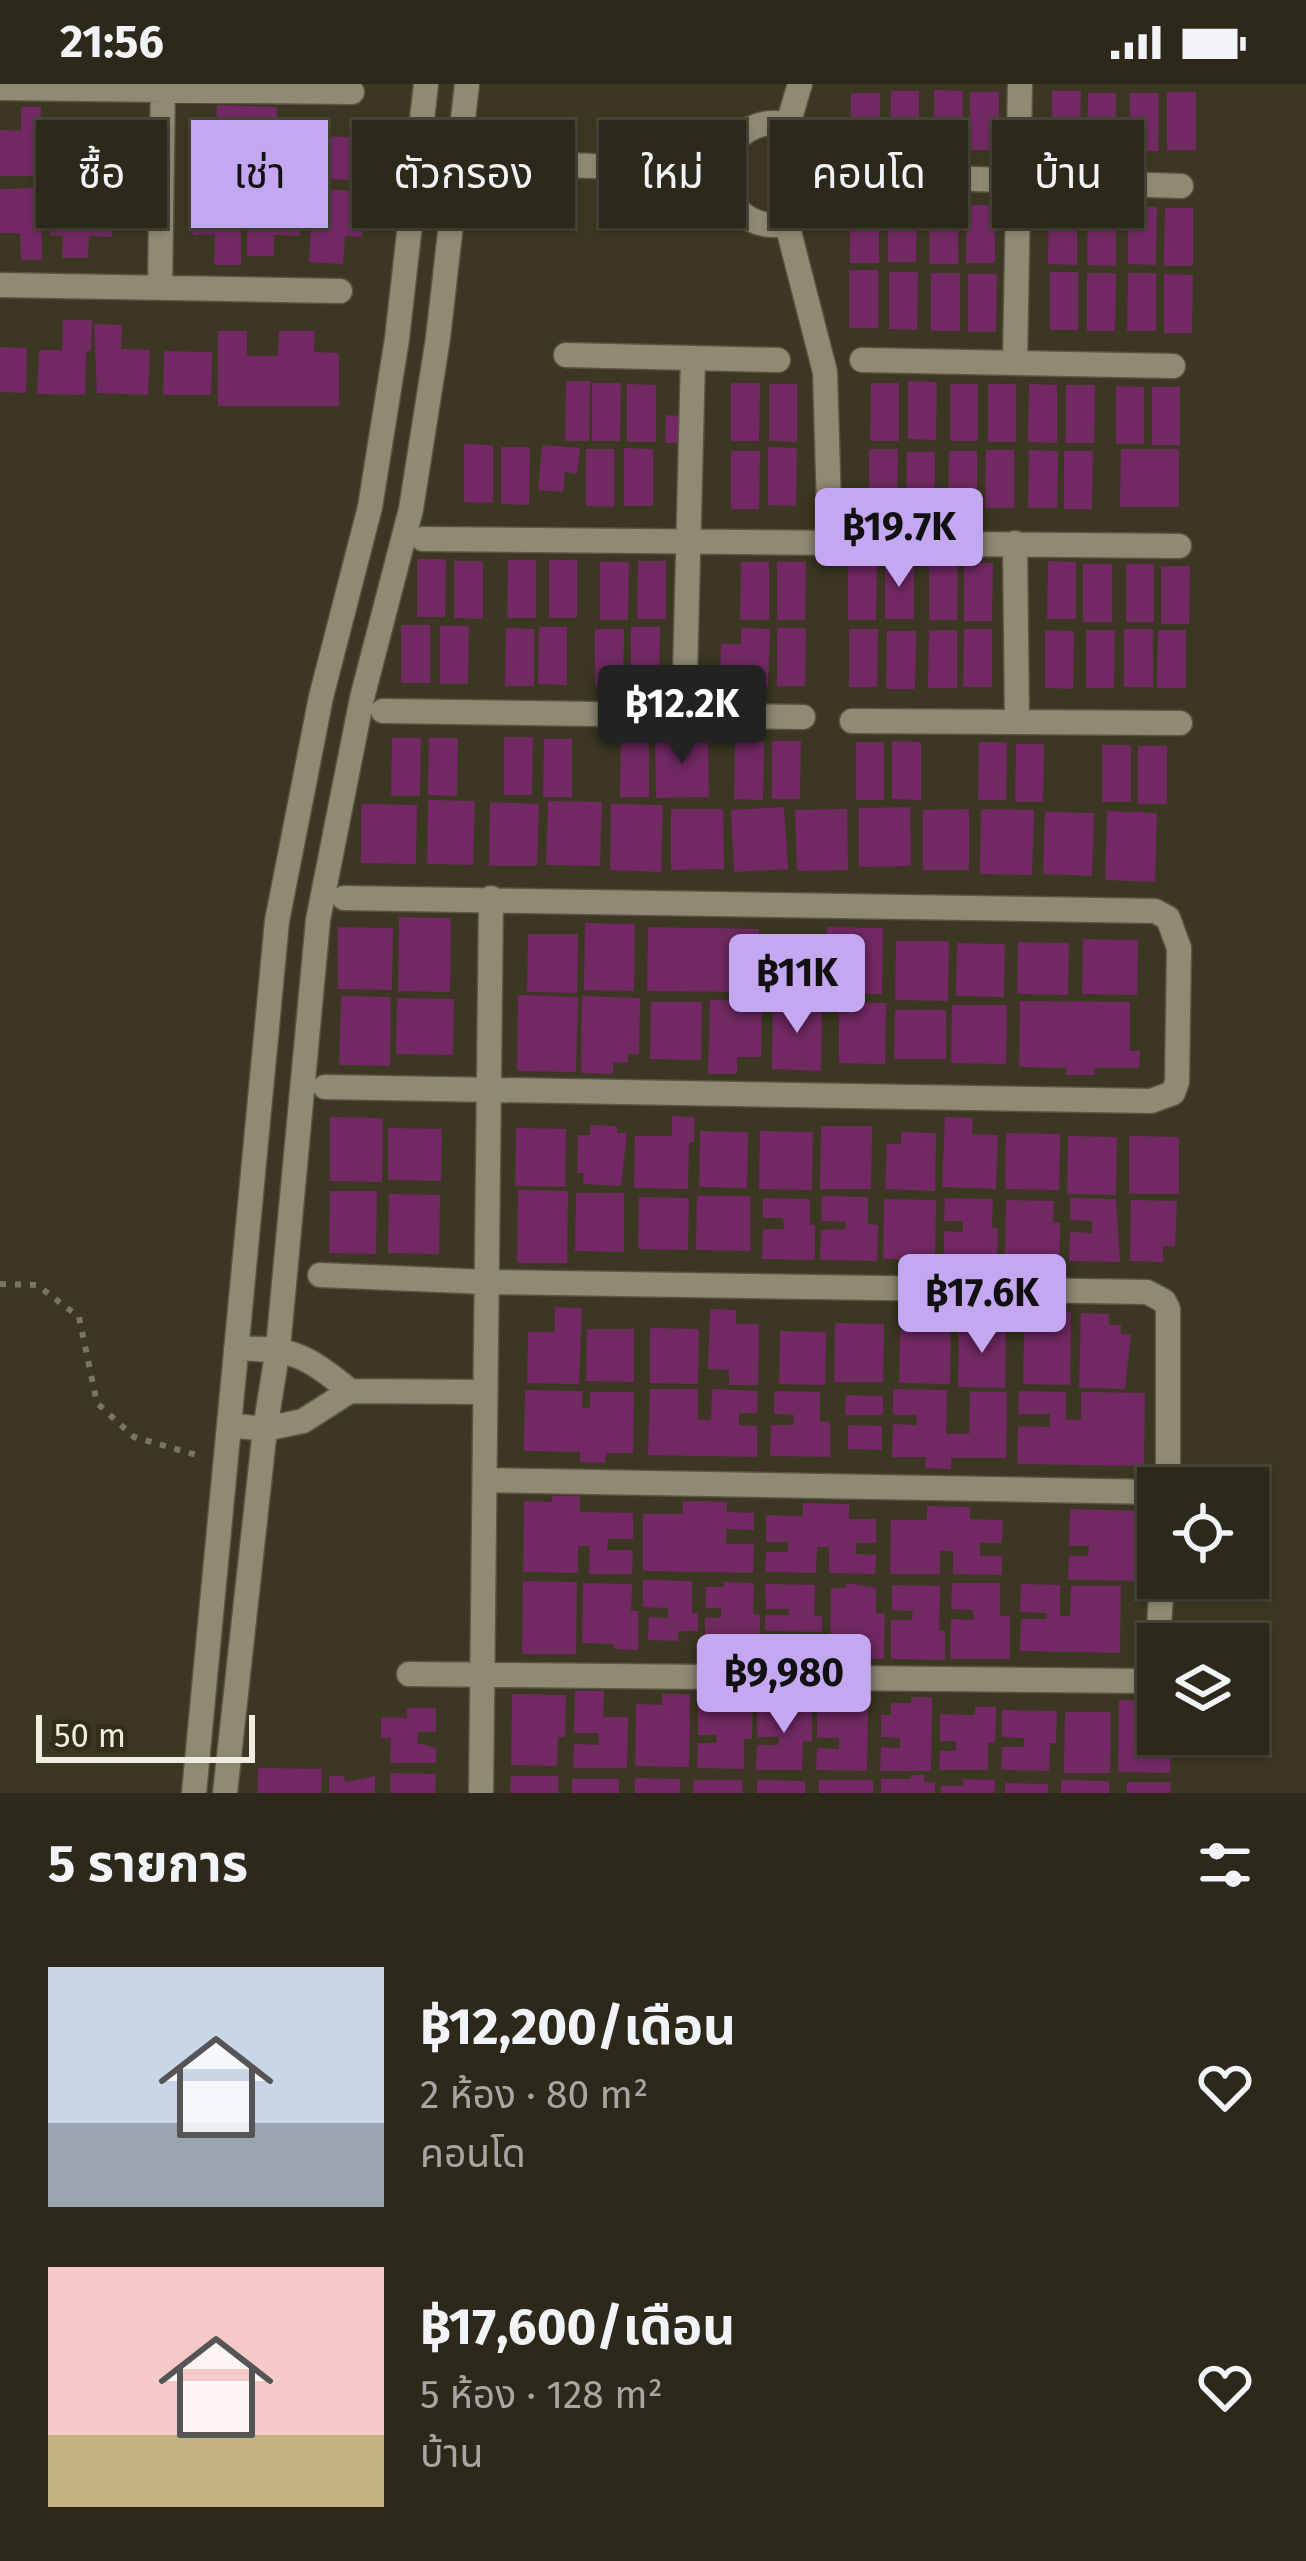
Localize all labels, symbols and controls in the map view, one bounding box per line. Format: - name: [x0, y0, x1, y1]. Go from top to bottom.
- text: 21:56: [60, 15, 164, 69]
- chip: ซื้อ: [36, 120, 167, 228]
- chip: เช่า: [191, 120, 328, 228]
- chip: ตัวกรอง: [352, 120, 575, 228]
- chip: ใหม่: [599, 120, 746, 228]
- chip: คอนโด: [770, 120, 968, 228]
- chip: บ้าน: [992, 120, 1144, 228]
- pin: ฿19.7K: [801, 488, 997, 590]
- text: ฿19.7K: [842, 504, 956, 550]
- pin: ฿12.2K: [584, 665, 780, 767]
- text: ฿12.2K: [625, 681, 739, 727]
- pin: ฿11K: [726, 934, 868, 1036]
- text: ฿11K: [756, 950, 838, 996]
- pin: ฿17.6K: [884, 1254, 1080, 1356]
- text: ฿17.6K: [925, 1270, 1039, 1316]
- map controls: [1137, 1467, 1269, 1755]
- button: locate: [1137, 1467, 1269, 1599]
- button: layers: [1137, 1623, 1269, 1755]
- pin: ฿9,980: [686, 1634, 882, 1736]
- text: ฿9,980: [724, 1650, 844, 1696]
- scale bar: [36, 1709, 255, 1762]
- text: 50 m: [54, 1716, 126, 1756]
- icon: filters: [1192, 1832, 1258, 1898]
- text: 5 รายการ: [48, 1833, 248, 1895]
- text: ฿12,200/เดือน: [420, 1996, 736, 2058]
- icon: home: [144, 2015, 288, 2159]
- icon: heart: [1192, 2054, 1258, 2120]
- text: 2 ห้อง · 80 m²: [420, 2072, 648, 2118]
- text: คอนโด: [420, 2131, 526, 2177]
- text: ฿17,600/เดือน: [420, 2296, 735, 2358]
- icon: home: [144, 2315, 288, 2459]
- icon: heart: [1192, 2354, 1258, 2420]
- text: 5 ห้อง · 128 m²: [420, 2372, 663, 2418]
- text: บ้าน: [420, 2431, 483, 2477]

